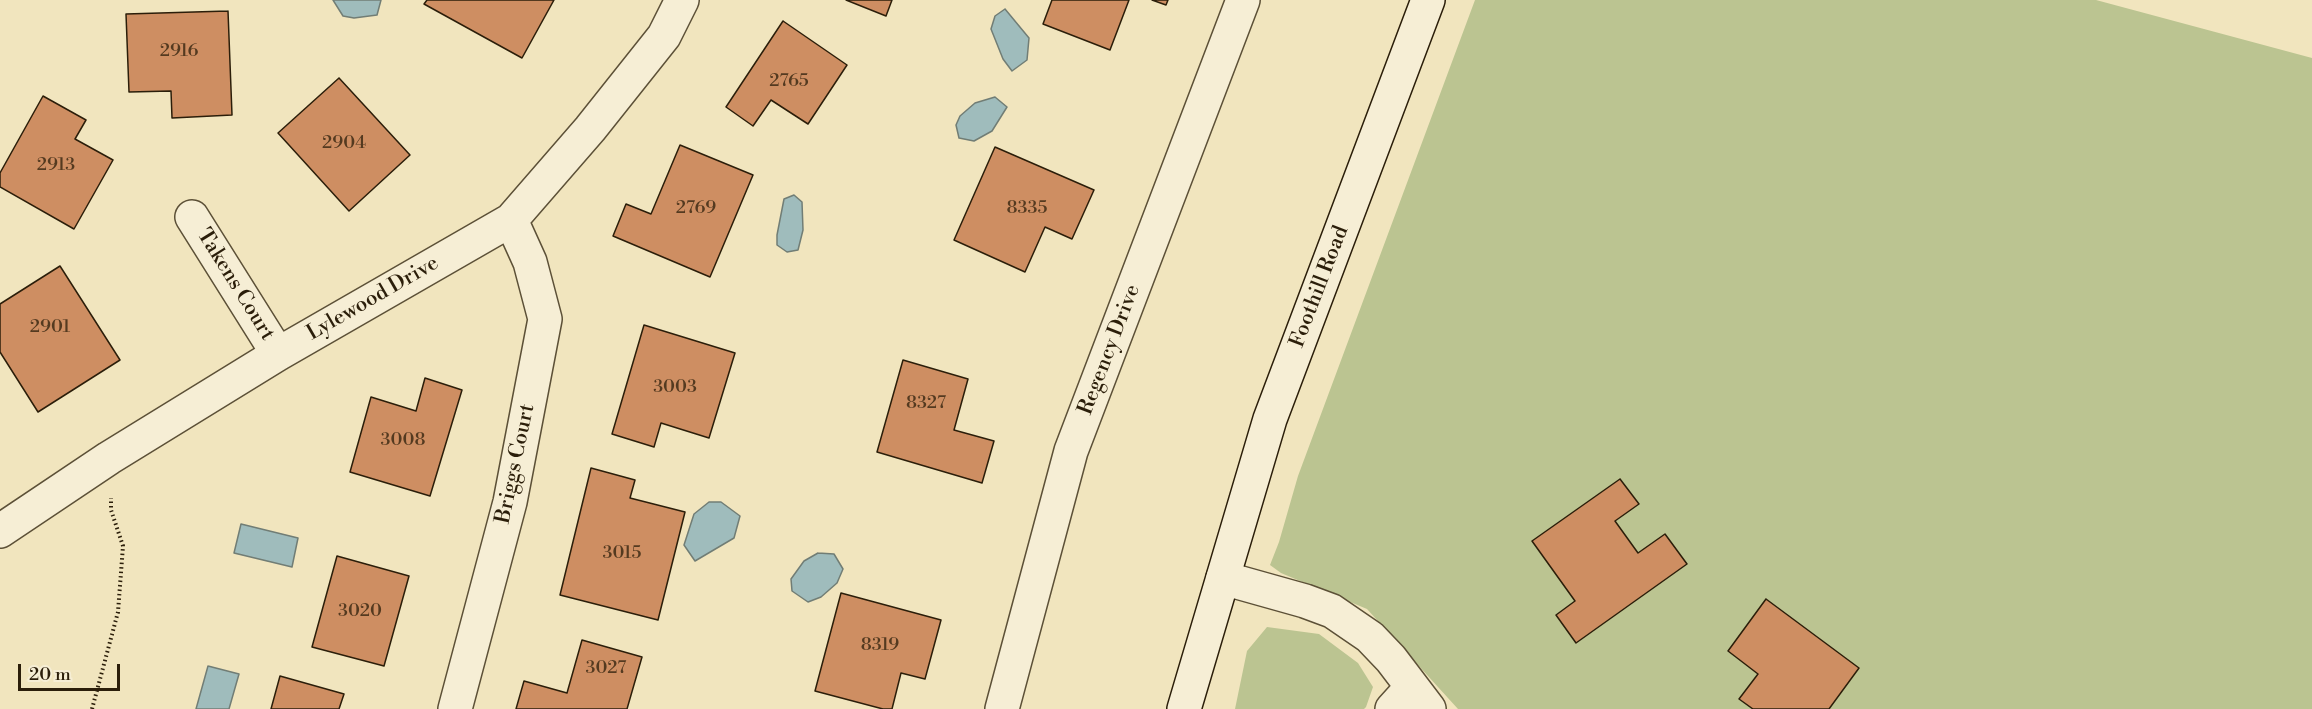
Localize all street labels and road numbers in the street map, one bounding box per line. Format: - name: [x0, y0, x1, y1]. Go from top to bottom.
- street label: Foothill Road: [1285, 223, 1355, 351]
- street label: Takens Court: [191, 225, 279, 345]
- street label: Lylewood Drive: [303, 251, 443, 347]
- street label: Regency Drive: [1074, 281, 1146, 419]
- street label: Briggs Court: [491, 402, 541, 526]

